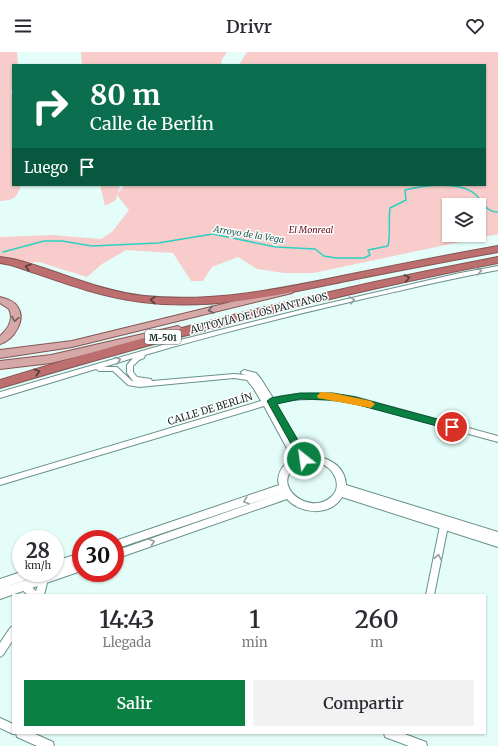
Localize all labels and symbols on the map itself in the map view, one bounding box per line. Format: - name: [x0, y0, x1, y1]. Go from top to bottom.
- water label: Arroyo de la Vega: [212, 223, 285, 245]
- park label: El Monreal: [289, 224, 334, 235]
- one-way arrow: [24, 263, 31, 272]
- one-way arrow: [476, 267, 482, 276]
- one-way arrow: [403, 275, 410, 283]
- street label: AUTOVÍA DE LOS PANTANOS: [188, 289, 329, 337]
- one-way arrow: [150, 295, 156, 304]
- one-way arrow: [348, 296, 355, 305]
- one-way arrow: [208, 306, 214, 314]
- one-way arrow: [12, 316, 20, 322]
- road number: M-501: [145, 330, 181, 344]
- one-way arrow: [114, 356, 121, 365]
- one-way arrow: [33, 368, 40, 377]
- street label: CALLE DE BERLÍN: [166, 389, 254, 428]
- pin: [435, 410, 469, 444]
- position arrow: [283, 438, 325, 480]
- one-way arrow: [243, 496, 250, 505]
- speed limit sign: 30: [72, 530, 124, 582]
- one-way arrow: [148, 538, 155, 547]
- one-way arrow: [433, 554, 441, 560]

